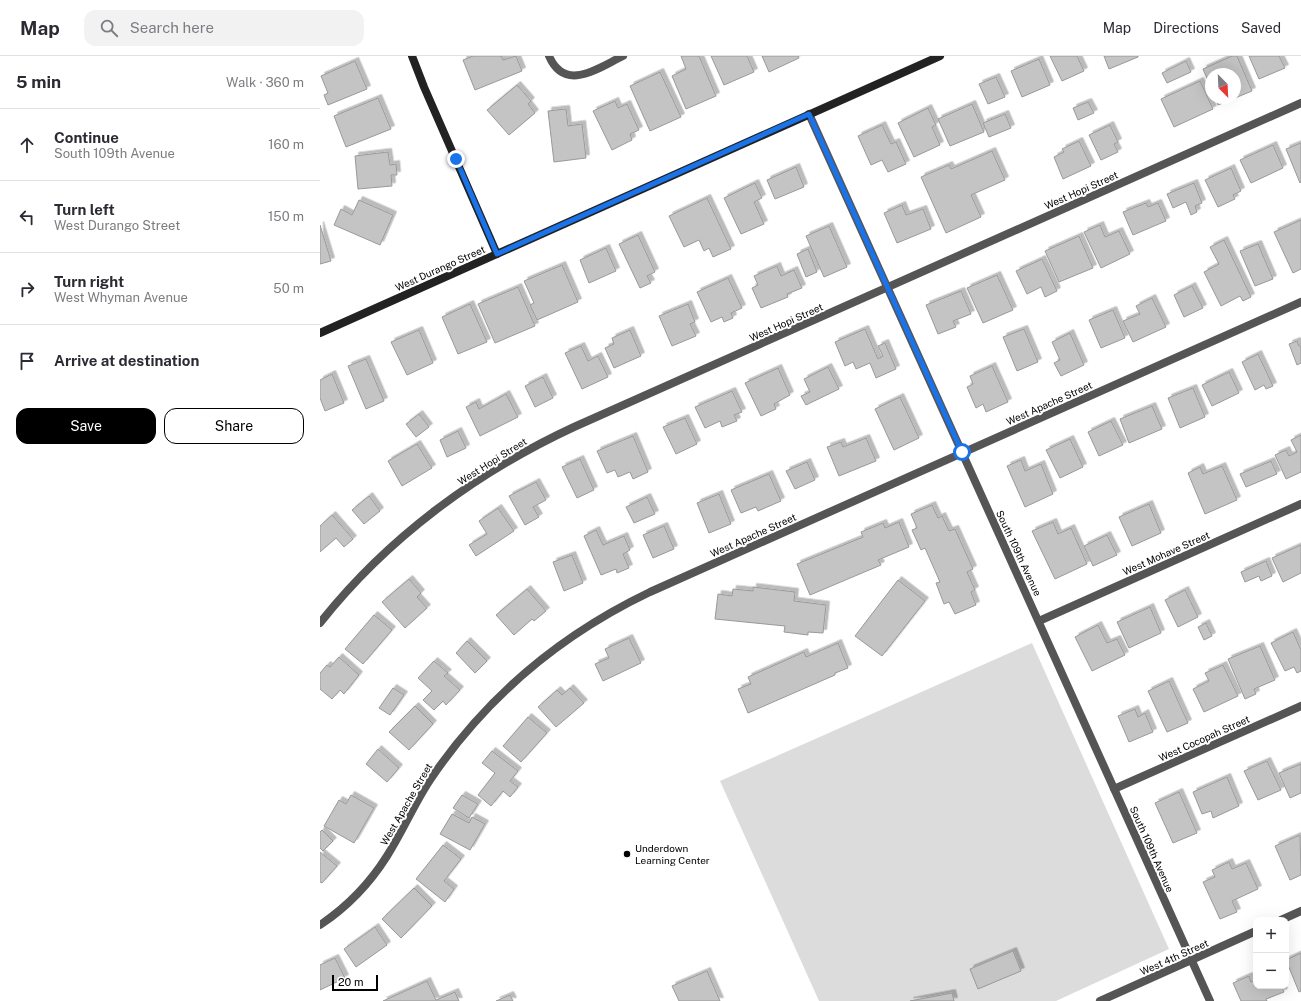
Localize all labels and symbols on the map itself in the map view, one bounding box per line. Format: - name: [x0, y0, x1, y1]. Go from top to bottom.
- north arrow: [1205, 68, 1241, 104]
- route end: [447, 150, 465, 168]
- street label: West Hopi Street: [1042, 168, 1120, 212]
- street label: West Durango Street: [393, 243, 487, 293]
- street label: West Hopi Street: [747, 300, 825, 344]
- street label: West Apache Street: [1004, 379, 1094, 427]
- street label: West Hopi Street: [455, 435, 529, 487]
- route start: [953, 443, 971, 461]
- street label: South 109th Avenue: [994, 508, 1044, 598]
- street label: West Apache Street: [708, 511, 798, 559]
- street label: West Mohave Street: [1121, 528, 1211, 578]
- street label: West Cocopah Street: [1157, 712, 1251, 763]
- street label: West Apache Street: [378, 761, 434, 847]
- street label: South 109th Avenue: [1128, 804, 1177, 894]
- place label: Underdown Learning Center: [635, 842, 710, 866]
- marker: Underdown Learning Center: [622, 849, 632, 859]
- street label: West 4th Street: [1138, 937, 1210, 977]
- scale bar: [332, 973, 378, 992]

